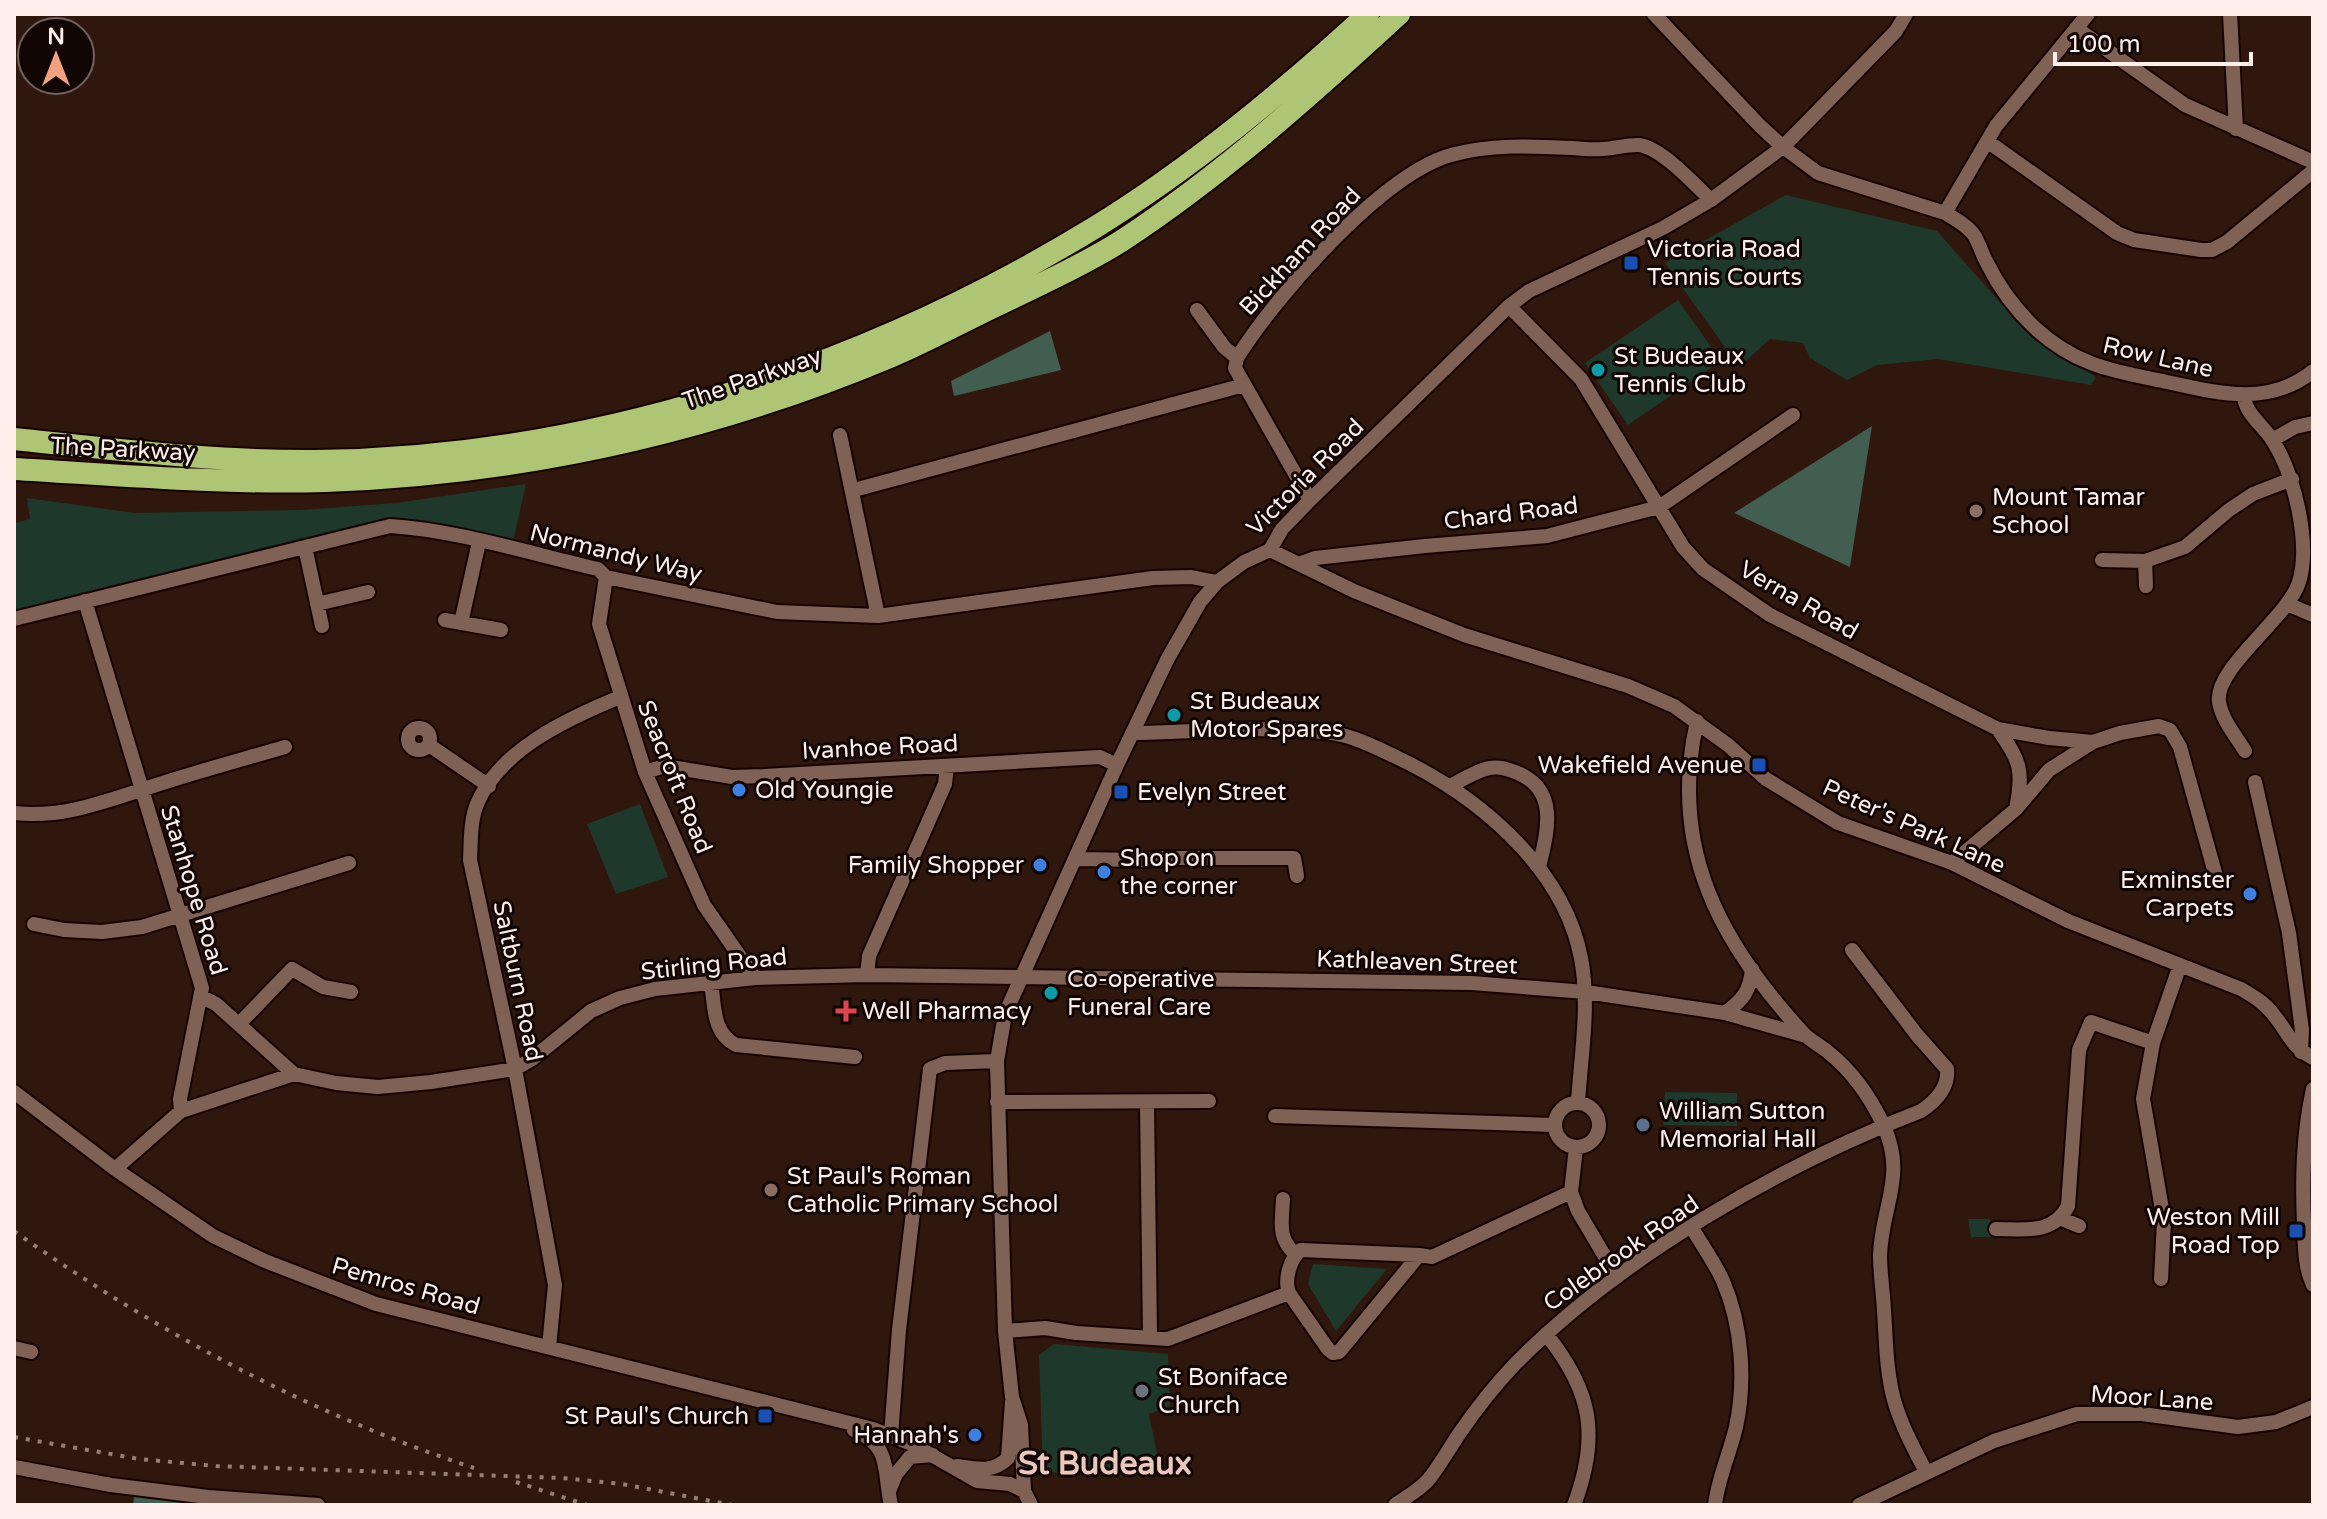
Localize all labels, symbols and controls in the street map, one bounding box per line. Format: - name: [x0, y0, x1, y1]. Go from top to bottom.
- north arrow: [16, 16, 96, 96]
- scale bar: [2055, 16, 2251, 66]
- text: N: [47, 24, 65, 50]
- text: 100 m: [2067, 30, 2141, 59]
- street label: Bickham Road: [1234, 181, 1367, 322]
- place label: Victoria Road Tennis Courts: [1647, 235, 1802, 292]
- marker: Victoria Road Tennis Courts: [1622, 254, 1640, 272]
- street label: Row Lane: [2100, 331, 2216, 384]
- street label: The Parkway: [679, 341, 826, 416]
- place label: St Budeaux Tennis Club: [1614, 342, 1746, 399]
- marker: St Budeaux Tennis Club: [1589, 361, 1607, 379]
- street label: Victoria Road: [1241, 413, 1370, 542]
- street label: The Parkway: [50, 431, 196, 468]
- place label: Mount Tamar School: [1992, 483, 2145, 540]
- street label: Chard Road: [1442, 491, 1580, 536]
- marker: Mount Tamar School: [1967, 502, 1985, 520]
- street label: Normandy Way: [527, 518, 705, 589]
- street label: Verna Road: [1734, 555, 1863, 646]
- place label: St Budeaux Motor Spares: [1190, 687, 1344, 744]
- street label: Seacroft Road: [631, 696, 718, 858]
- marker: St Budeaux Motor Spares: [1165, 706, 1183, 724]
- street label: Ivanhoe Road: [801, 729, 959, 766]
- place label: Wakefield Avenue: [1538, 751, 1743, 780]
- marker: Wakefield Avenue: [1750, 756, 1768, 774]
- street label: Peter's Park Lane: [1818, 773, 2010, 880]
- place label: Old Youngie: [755, 776, 894, 805]
- place label: Evelyn Street: [1137, 778, 1286, 807]
- marker: Old Youngie: [730, 781, 748, 799]
- marker: Evelyn Street: [1112, 783, 1130, 801]
- street label: Stanhope Road: [154, 802, 233, 979]
- place label: Shop on the corner: [1120, 844, 1238, 901]
- place label: Family Shopper: [848, 851, 1025, 880]
- marker: Family Shopper: [1031, 856, 1049, 874]
- marker: Shop on the corner: [1095, 863, 1113, 881]
- place label: Exminster Carpets: [2120, 866, 2235, 923]
- marker: Exminster Carpets: [2241, 885, 2259, 903]
- street label: Saltburn Road: [486, 898, 549, 1064]
- street label: Stirling Road: [640, 942, 789, 987]
- street label: Kathleaven Street: [1316, 944, 1518, 981]
- place label: Co-operative Funeral Care: [1067, 965, 1215, 1022]
- marker: Co-operative Funeral Care: [1042, 984, 1060, 1002]
- place label: Well Pharmacy: [862, 997, 1032, 1026]
- marker: Well Pharmacy: [837, 1002, 855, 1020]
- place label: William Sutton Memorial Hall: [1659, 1097, 1825, 1154]
- marker: William Sutton Memorial Hall: [1634, 1116, 1652, 1134]
- place label: St Paul's Roman Catholic Primary School: [787, 1162, 1059, 1219]
- marker: St Paul's Roman Catholic Primary School: [762, 1181, 780, 1199]
- street label: Colebrook Road: [1538, 1189, 1705, 1318]
- place label: Weston Mill Road Top: [2146, 1203, 2280, 1260]
- marker: Weston Mill Road Top: [2287, 1222, 2305, 1240]
- street label: Pemros Road: [328, 1251, 483, 1321]
- place label: St Boniface Church: [1158, 1363, 1288, 1420]
- street label: Moor Lane: [2090, 1380, 2214, 1417]
- marker: St Boniface Church: [1133, 1382, 1151, 1400]
- place label: St Paul's Church: [565, 1402, 749, 1431]
- marker: St Paul's Church: [756, 1407, 774, 1425]
- place label: Hannah's: [853, 1421, 959, 1450]
- marker: Hannah's: [966, 1426, 984, 1444]
- district label: St Budeaux: [1018, 1445, 1192, 1483]

